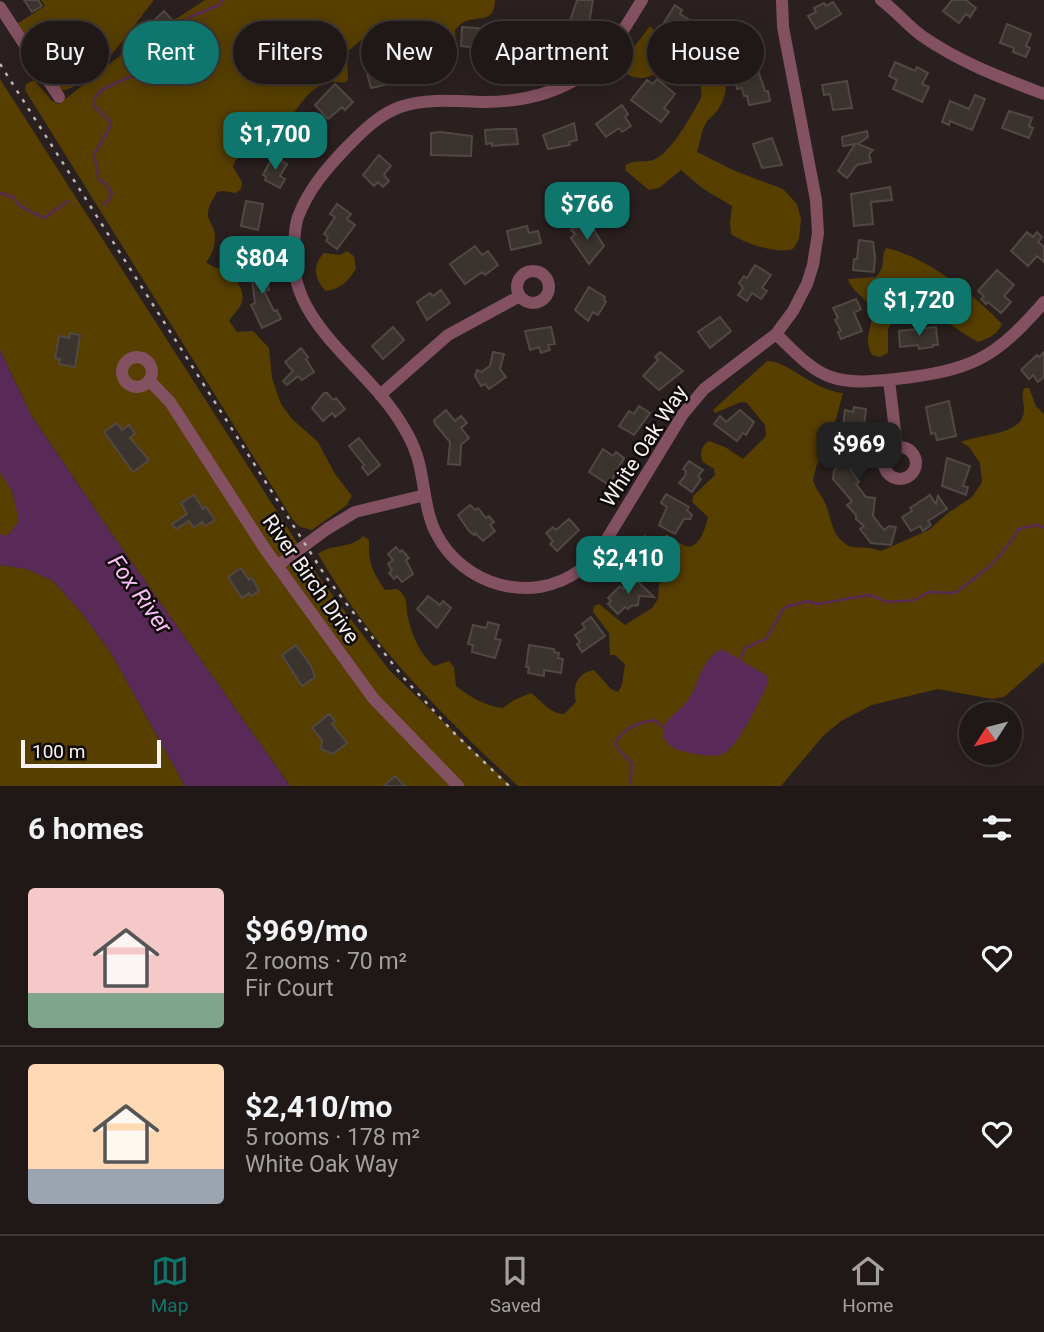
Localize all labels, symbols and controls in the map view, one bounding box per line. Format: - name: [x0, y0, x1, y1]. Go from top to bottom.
- chip: Buy: [21, 21, 109, 84]
- chip: Rent: [123, 21, 219, 84]
- chip: Filters: [233, 21, 347, 84]
- chip: New: [361, 21, 457, 84]
- chip: Apartment: [471, 21, 633, 84]
- chip: House: [647, 21, 764, 84]
- pin: $1,700: [218, 113, 332, 172]
- text: $1,700: [239, 121, 311, 148]
- pin: $766: [546, 182, 628, 242]
- text: $766: [561, 191, 613, 218]
- pin: $804: [221, 236, 303, 296]
- text: $804: [236, 245, 288, 272]
- pin: $1,720: [862, 278, 976, 338]
- text: $1,720: [883, 287, 955, 314]
- street label: White Oak Way: [596, 381, 692, 511]
- pin: $969: [818, 422, 900, 482]
- text: $969: [833, 431, 885, 458]
- street label: River Birch Drive: [258, 510, 364, 648]
- pin: $2,410: [571, 536, 685, 596]
- text: $2,410: [592, 545, 664, 572]
- water label: Fox River: [102, 550, 178, 640]
- north arrow: [959, 702, 1022, 765]
- map controls: [959, 702, 1022, 765]
- scale bar: [21, 737, 161, 769]
- text: 100 m: [32, 740, 85, 763]
- icon: filters: [978, 809, 1016, 847]
- text: 6 homes: [28, 811, 144, 846]
- text: $969/mo: [245, 913, 368, 948]
- icon: home: [84, 916, 168, 1000]
- icon: heart: [978, 939, 1016, 977]
- text: 2 rooms · 70 m²: [245, 948, 407, 975]
- text: Fir Court: [245, 975, 333, 1002]
- text: $2,410/mo: [245, 1089, 393, 1124]
- icon: home: [84, 1092, 168, 1176]
- icon: heart: [978, 1115, 1016, 1153]
- text: 5 rooms · 178 m²: [245, 1124, 420, 1151]
- text: White Oak Way: [245, 1151, 398, 1178]
- tab: Map: [151, 1252, 189, 1317]
- tab: Saved: [490, 1252, 541, 1317]
- tab: Home: [842, 1252, 893, 1317]

